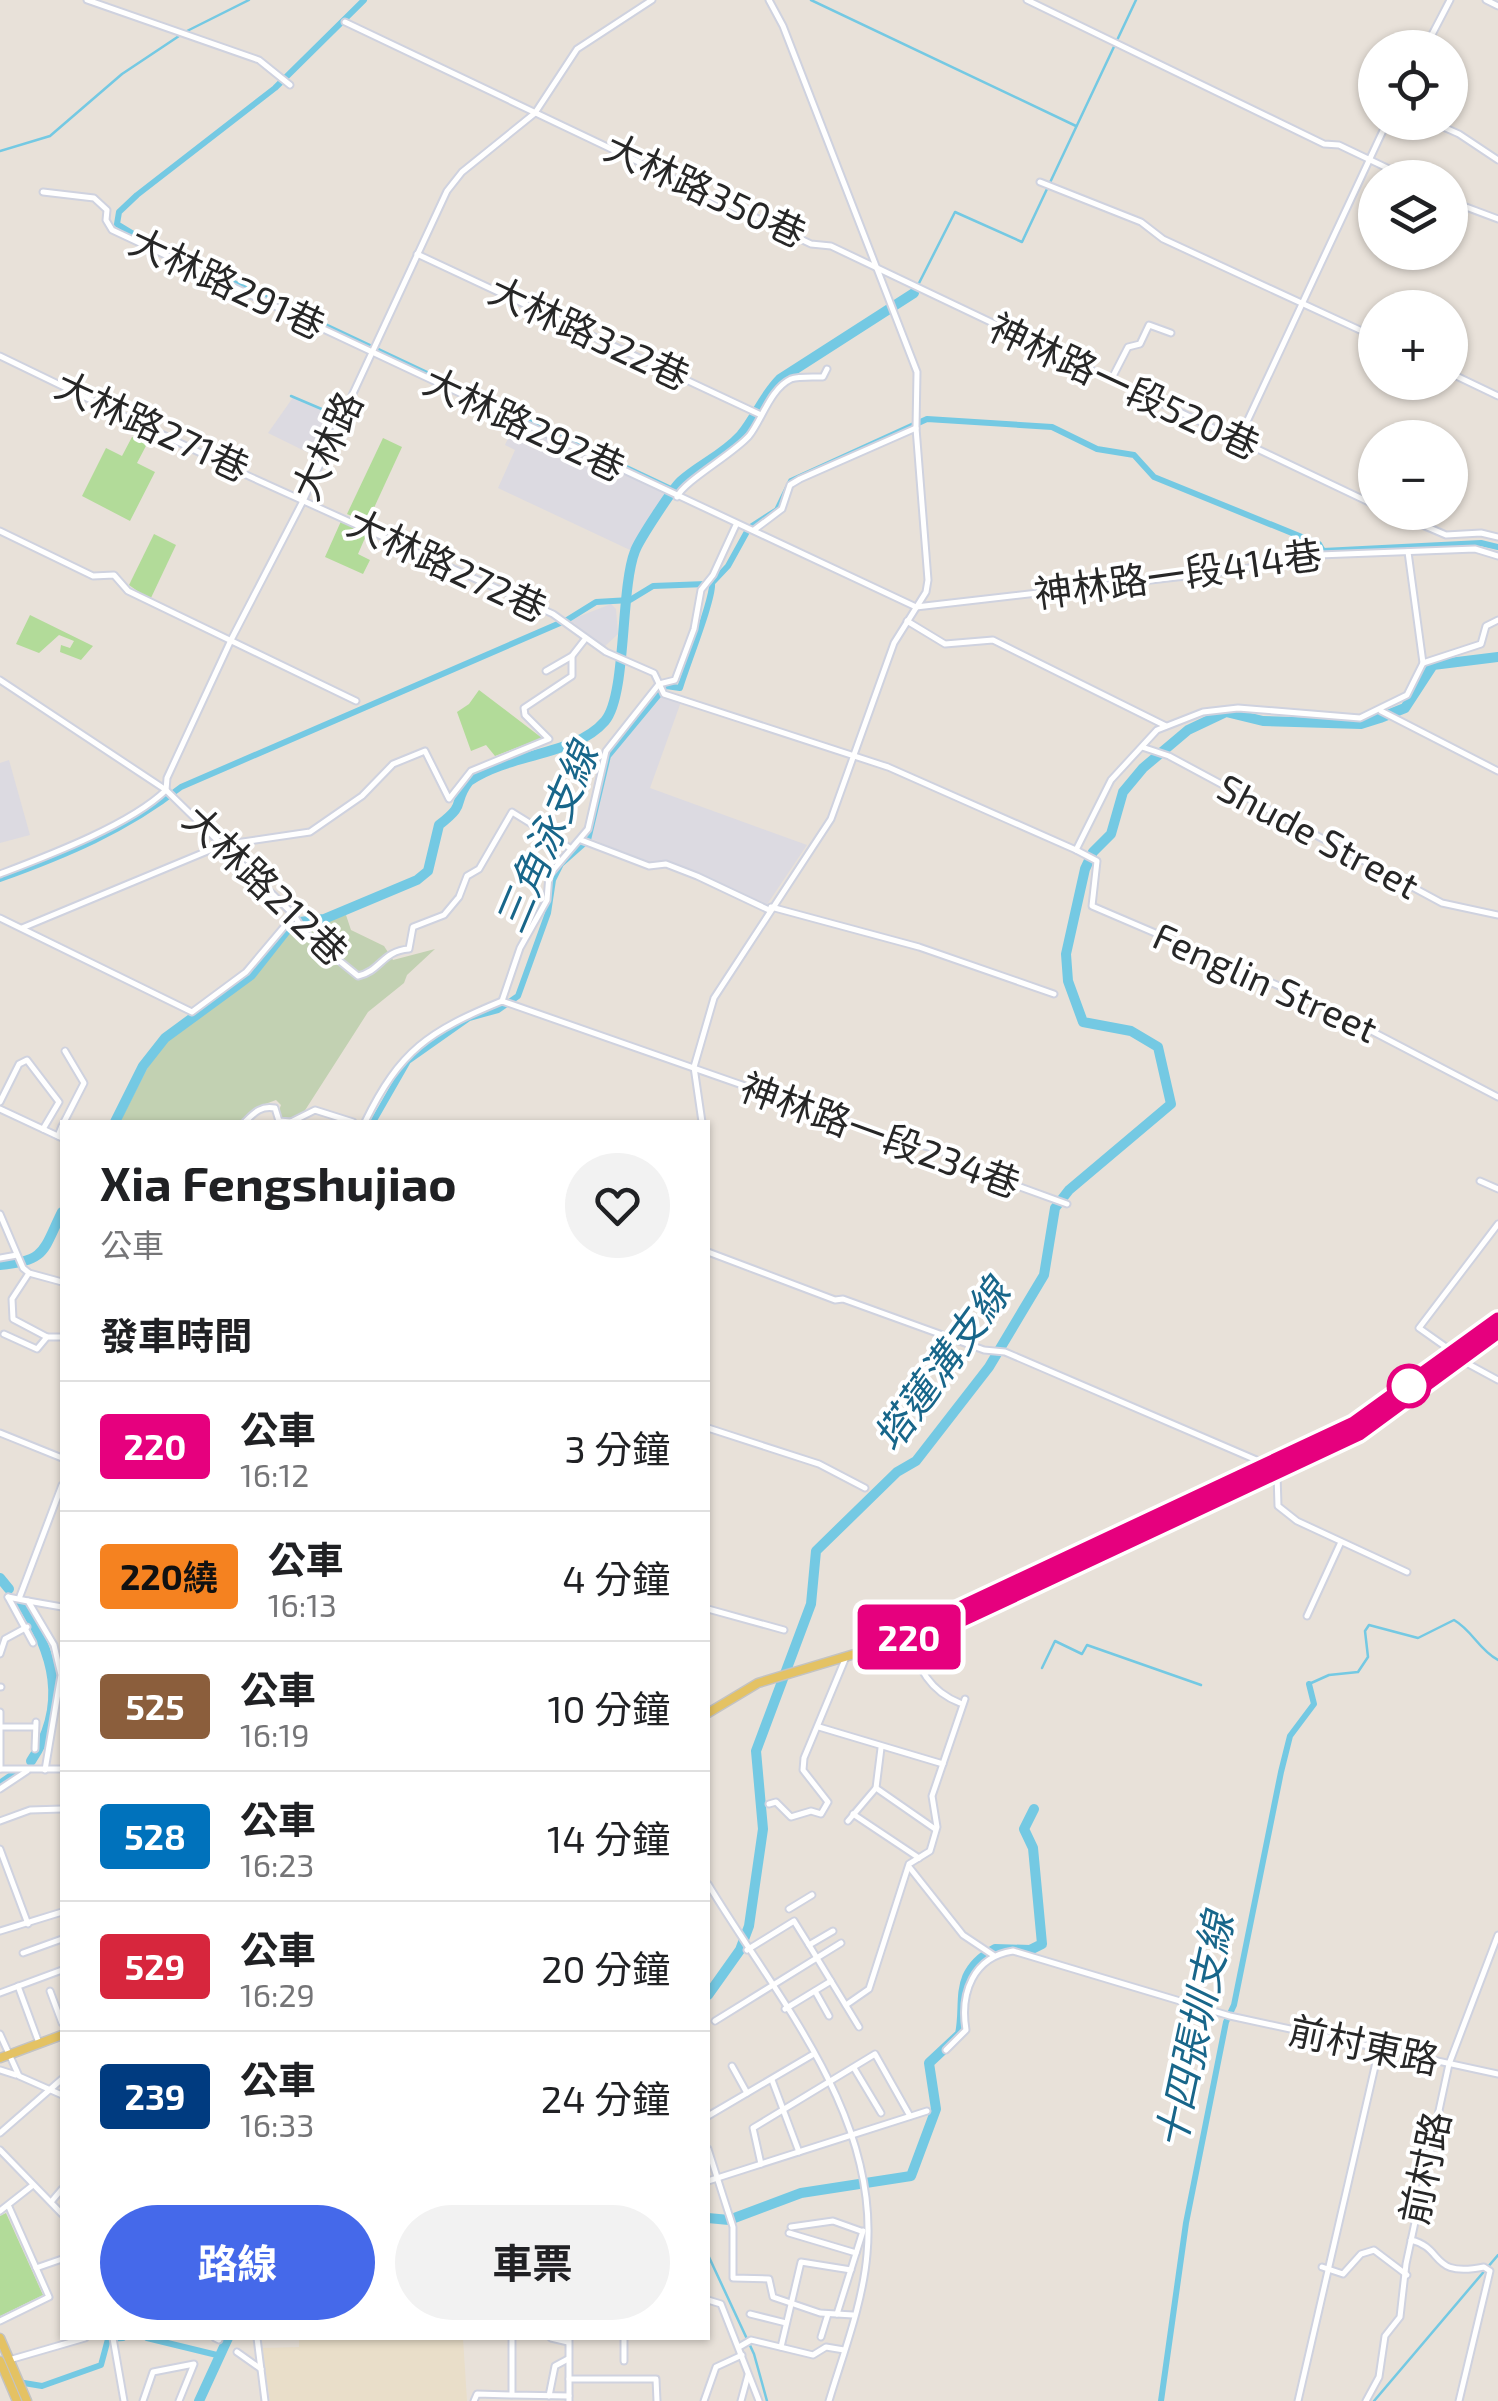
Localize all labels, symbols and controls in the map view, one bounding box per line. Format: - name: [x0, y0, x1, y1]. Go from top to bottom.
- map controls: [1358, 30, 1468, 530]
- button: locate: [1358, 30, 1468, 140]
- street label: 大林路350巷: [598, 123, 814, 256]
- button: layers: [1358, 160, 1468, 270]
- street label: 大林路291巷: [123, 217, 333, 347]
- street label: 大林路322巷: [482, 266, 697, 399]
- button: +: [1358, 290, 1468, 400]
- street label: 神林路一段520巷: [983, 303, 1267, 468]
- street label: 大林路292巷: [417, 357, 633, 490]
- street label: 大林路271巷: [49, 360, 257, 490]
- street label: 大林路: [281, 384, 371, 507]
- button: −: [1358, 420, 1468, 530]
- street label: 大林路272巷: [341, 498, 555, 630]
- street label: 神林路一段414巷: [1031, 530, 1324, 616]
- water label: 三角泳支線: [484, 732, 608, 939]
- street label: Shude Street: [1210, 763, 1427, 907]
- street label: 大林路212巷: [175, 795, 358, 974]
- street label: Fenglin Street: [1147, 911, 1385, 1051]
- street label: 神林路一段234巷: [735, 1062, 1027, 1206]
- text: Xia Fengshujiao: [100, 1153, 457, 1211]
- button: heart: [565, 1153, 670, 1258]
- text: 公車: [100, 1225, 164, 1263]
- water label: 塔蓮溝支線: [862, 1266, 1021, 1459]
- text: 發車時間: [100, 1312, 252, 1358]
- unlabelled marker: [1388, 1365, 1430, 1407]
- text: 公車: [240, 1406, 316, 1452]
- text: 220: [124, 1425, 186, 1467]
- text: 3 分鐘: [564, 1425, 670, 1471]
- text: 16:12: [240, 1455, 309, 1493]
- text: 公車: [268, 1536, 344, 1582]
- text: 220繞: [120, 1555, 218, 1597]
- text: 4 分鐘: [562, 1555, 670, 1601]
- text: 16:13: [268, 1585, 337, 1623]
- line badge: 220: [852, 1604, 966, 1670]
- text: 220: [878, 1616, 940, 1658]
- text: 公車: [240, 1666, 316, 1712]
- text: 525: [126, 1685, 184, 1727]
- text: 10 分鐘: [547, 1685, 670, 1731]
- text: 16:19: [240, 1715, 310, 1753]
- text: 公車: [240, 1796, 316, 1842]
- text: 528: [124, 1815, 186, 1857]
- text: 14 分鐘: [547, 1815, 670, 1861]
- text: 16:23: [240, 1845, 314, 1883]
- water label: 十四張圳支線: [1145, 1904, 1242, 2153]
- text: 公車: [240, 1926, 316, 1972]
- text: 529: [125, 1945, 185, 1987]
- text: 20 分鐘: [541, 1945, 670, 1991]
- text: 16:29: [240, 1975, 315, 2013]
- street label: 前村東路: [1285, 2006, 1444, 2082]
- text: 公車: [240, 2056, 316, 2102]
- text: 239: [125, 2075, 185, 2117]
- text: 24 分鐘: [541, 2075, 670, 2121]
- text: 16:33: [240, 2105, 314, 2143]
- street label: 前村路: [1390, 2107, 1458, 2228]
- button: 路線: [100, 2205, 375, 2320]
- button: 車票: [395, 2205, 670, 2320]

